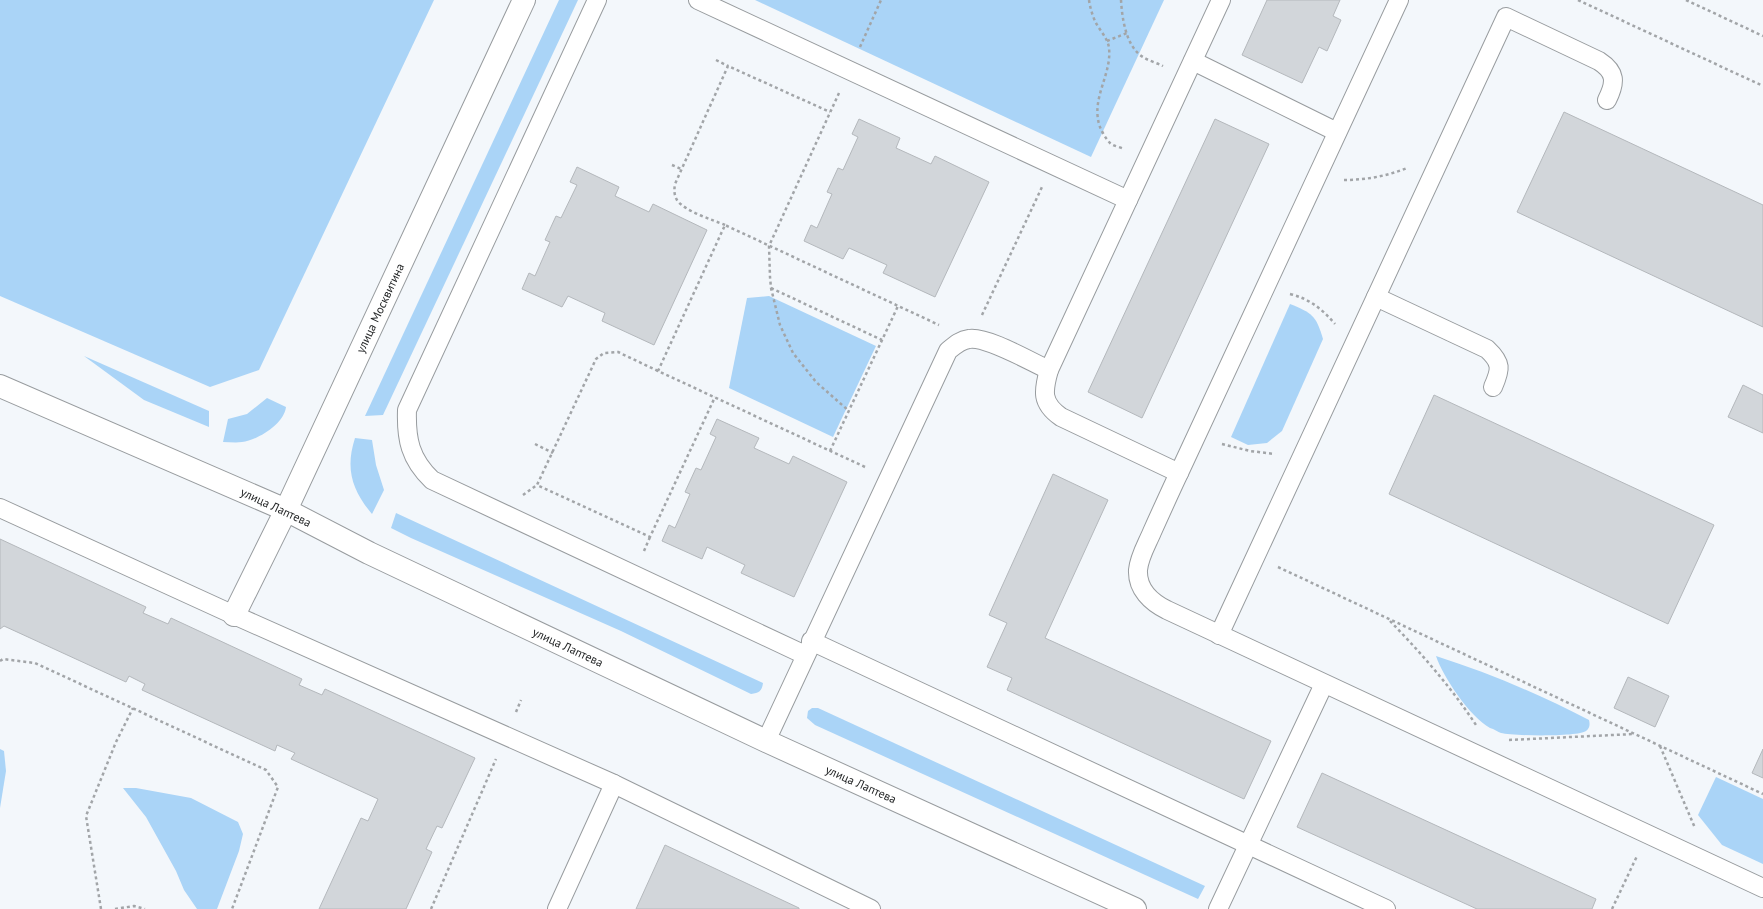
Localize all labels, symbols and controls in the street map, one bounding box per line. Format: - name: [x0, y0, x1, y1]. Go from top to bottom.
- street label: улица Москвитина: [353, 261, 407, 355]
- street label: улица Лаптева: [238, 484, 314, 530]
- street label: улица Лаптева: [530, 624, 606, 670]
- street label: улица Лаптева: [823, 762, 899, 806]

